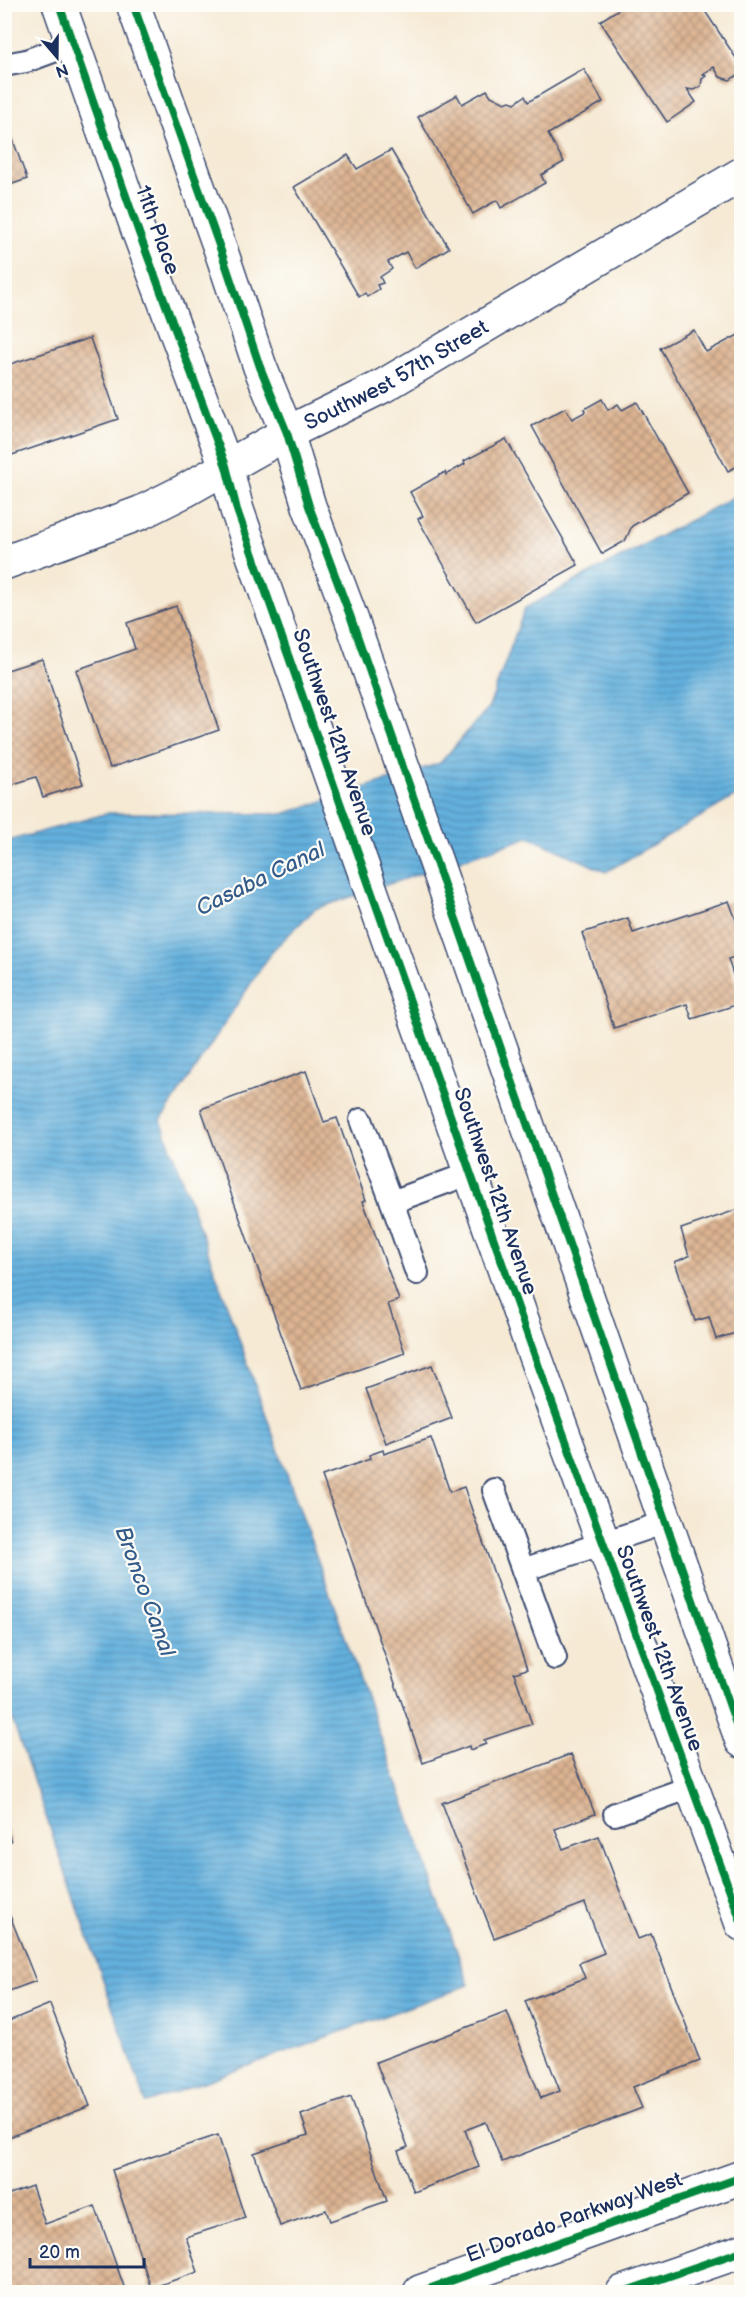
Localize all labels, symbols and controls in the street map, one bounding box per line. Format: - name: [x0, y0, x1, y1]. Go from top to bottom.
- north arrow: [27, 27, 87, 87]
- text: N: [53, 59, 71, 81]
- street label: 11th Place: [130, 182, 185, 278]
- street label: Southwest 57th Street: [300, 314, 493, 436]
- street label: Southwest 12th Avenue: [287, 625, 382, 839]
- water label: Casaba Canal: [192, 836, 330, 922]
- street label: Southwest 12th Avenue: [448, 1084, 543, 1298]
- water label: Bronco Canal: [109, 1523, 181, 1661]
- street label: Southwest 12th Avenue: [611, 1542, 708, 1755]
- street label: El Dorado Parkway West: [463, 2167, 686, 2268]
- scale bar: [30, 2231, 144, 2269]
- text: 20 m: [39, 2242, 80, 2263]

